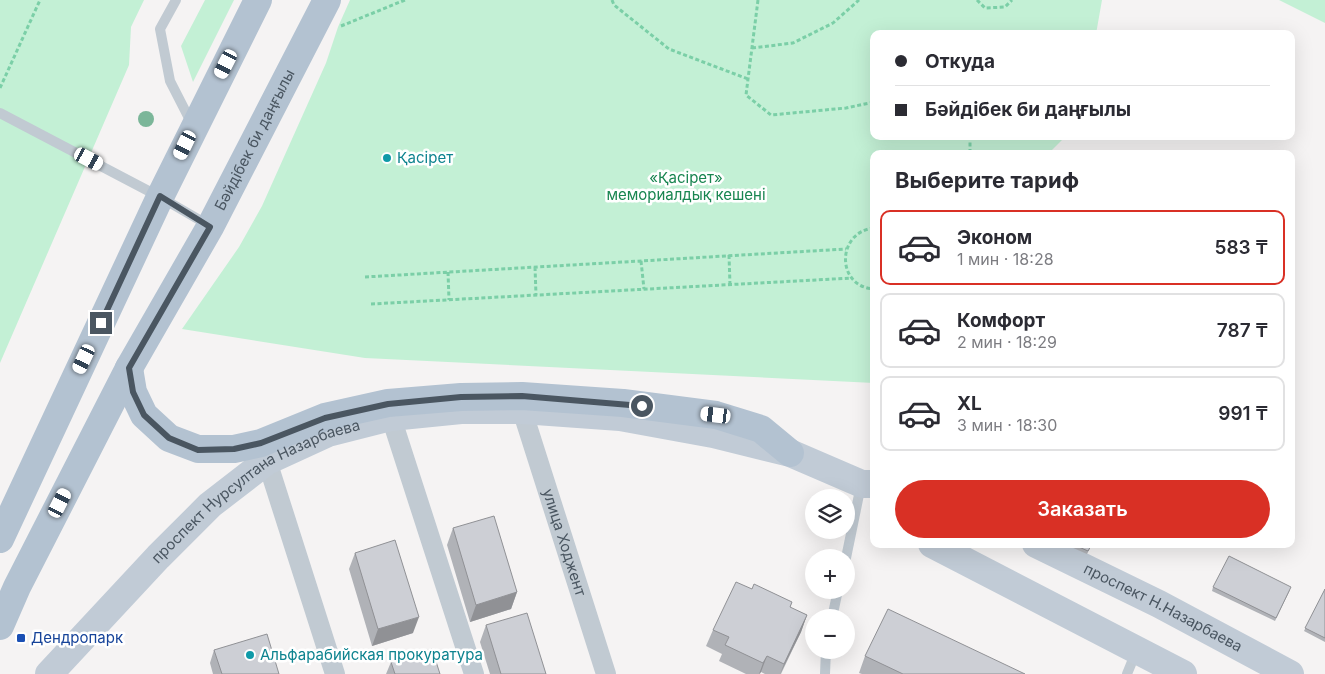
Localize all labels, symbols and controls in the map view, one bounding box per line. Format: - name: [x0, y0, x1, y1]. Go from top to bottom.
- car: [212, 47, 239, 81]
- text: Откуда: [925, 50, 995, 73]
- street label: Бәйдібек би даңғылы: [210, 66, 299, 214]
- text: Бәйдібек би даңғылы: [925, 98, 1131, 121]
- car: [171, 128, 198, 162]
- car: [72, 145, 105, 173]
- place label: Қасірет: [397, 148, 453, 167]
- marker: Қасірет: [381, 152, 393, 164]
- text: Выберите тариф: [895, 167, 1079, 193]
- park label: «Қасірет» мемориалдық кешені: [606, 168, 766, 204]
- icon: car: [897, 225, 942, 270]
- text: Эконом: [957, 226, 1032, 249]
- text: 583 ₸: [1214, 236, 1268, 259]
- text: 1 мин · 18:28: [957, 249, 1054, 269]
- icon: car: [897, 308, 942, 353]
- text: Комфорт: [957, 309, 1045, 332]
- route end: [90, 312, 112, 334]
- text: 787 ₸: [1217, 319, 1268, 342]
- text: 2 мин · 18:29: [957, 332, 1057, 352]
- car: [70, 342, 97, 376]
- icon: car: [897, 391, 942, 436]
- text: XL: [957, 392, 982, 415]
- route start: [631, 395, 653, 417]
- text: 991 ₸: [1218, 402, 1268, 425]
- car: [700, 406, 731, 424]
- street label: проспект Нурсултана Назарбаева: [147, 415, 362, 567]
- text: 3 мин · 18:30: [957, 415, 1057, 435]
- button: Заказать: [895, 480, 1270, 538]
- car: [46, 486, 73, 520]
- street label: улица Ходжент: [539, 486, 591, 598]
- map controls: [805, 489, 855, 659]
- button: layers: [805, 489, 855, 539]
- button: +: [805, 549, 855, 599]
- street label: проспект Н.Назарбаева: [1081, 559, 1246, 656]
- button: −: [805, 609, 855, 659]
- place label: Дендропарк: [31, 628, 123, 647]
- marker: Дендропарк: [15, 632, 27, 644]
- place label: Альфарабийская прокуратура: [260, 645, 483, 664]
- marker: Альфарабийская прокуратура: [244, 649, 256, 661]

